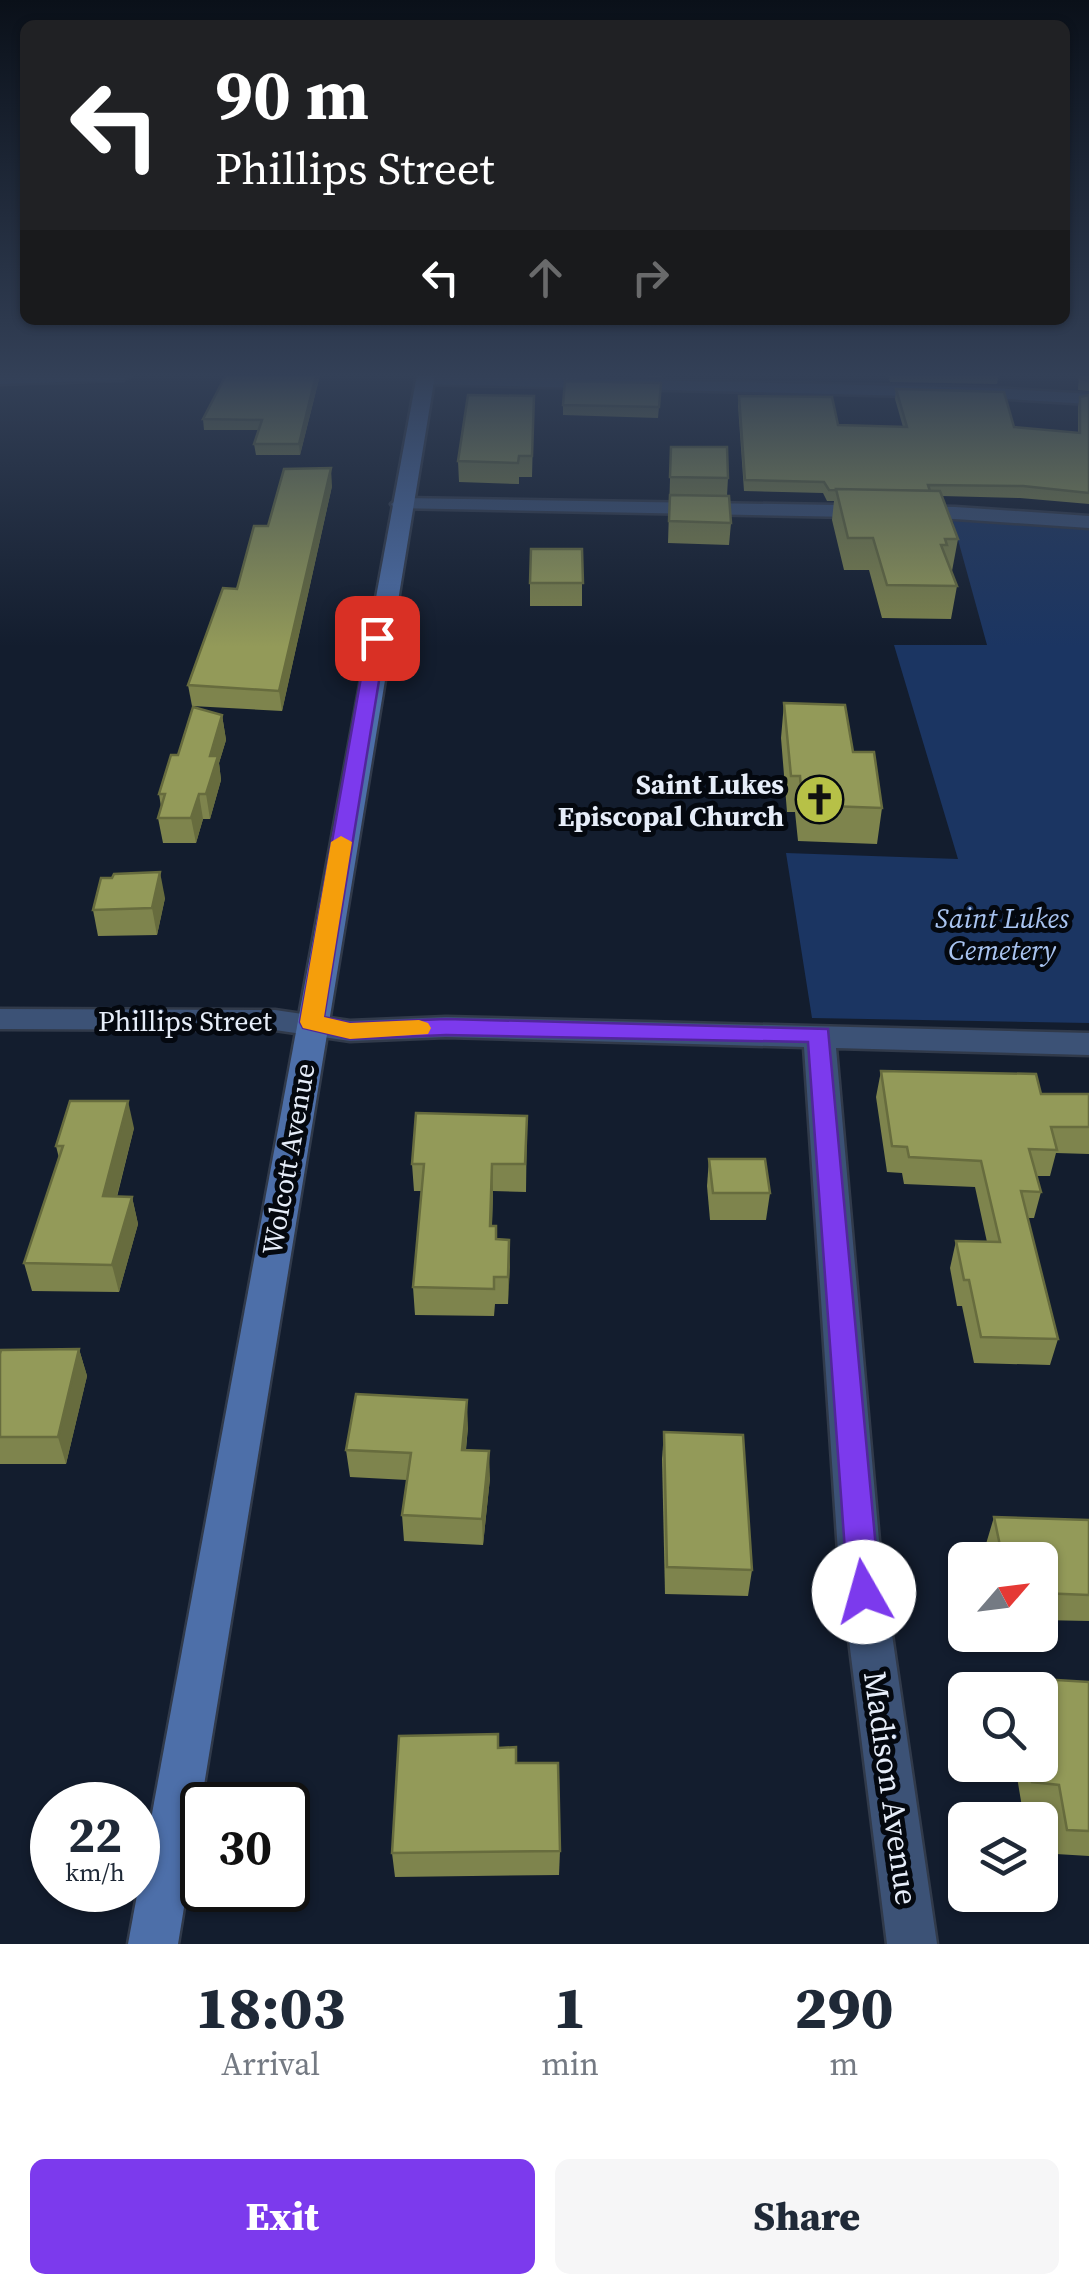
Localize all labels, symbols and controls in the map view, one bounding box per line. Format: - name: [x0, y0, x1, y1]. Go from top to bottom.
- text: 90 m: [215, 46, 369, 142]
- icon: left: [50, 60, 180, 190]
- text: Phillips Street: [215, 137, 494, 199]
- icon: left: [413, 250, 468, 305]
- icon: ahead: [518, 250, 573, 305]
- icon: right: [623, 250, 678, 305]
- pin: [335, 596, 420, 681]
- icon: arrive: [350, 611, 405, 666]
- place label: Saint Lukes Episcopal Church: [558, 765, 784, 835]
- church icon: Saint Lukes Episcopal Church: [793, 774, 845, 826]
- park label: Saint Lukes Cemetery: [935, 899, 1070, 969]
- street label: Phillips Street: [98, 1002, 273, 1040]
- street label: Wolcott Avenue: [252, 1060, 324, 1258]
- position arrow: [812, 1540, 916, 1644]
- north arrow: [948, 1542, 1058, 1652]
- map controls: [948, 1542, 1058, 1912]
- street label: Madison Avenue: [853, 1668, 929, 1908]
- button: search: [948, 1672, 1058, 1782]
- speed limit sign: 30: [180, 1782, 310, 1912]
- text: 22: [68, 1800, 122, 1869]
- button: layers: [948, 1802, 1058, 1912]
- text: km/h: [65, 1855, 125, 1889]
- text: 18:03: [195, 1966, 346, 2048]
- text: 1: [553, 1966, 587, 2048]
- text: 290: [794, 1966, 894, 2048]
- text: Arrival: [221, 2042, 320, 2086]
- text: min: [541, 2042, 599, 2086]
- text: m: [830, 2042, 858, 2086]
- button: Exit: [30, 2159, 535, 2274]
- button: Share: [555, 2159, 1059, 2274]

